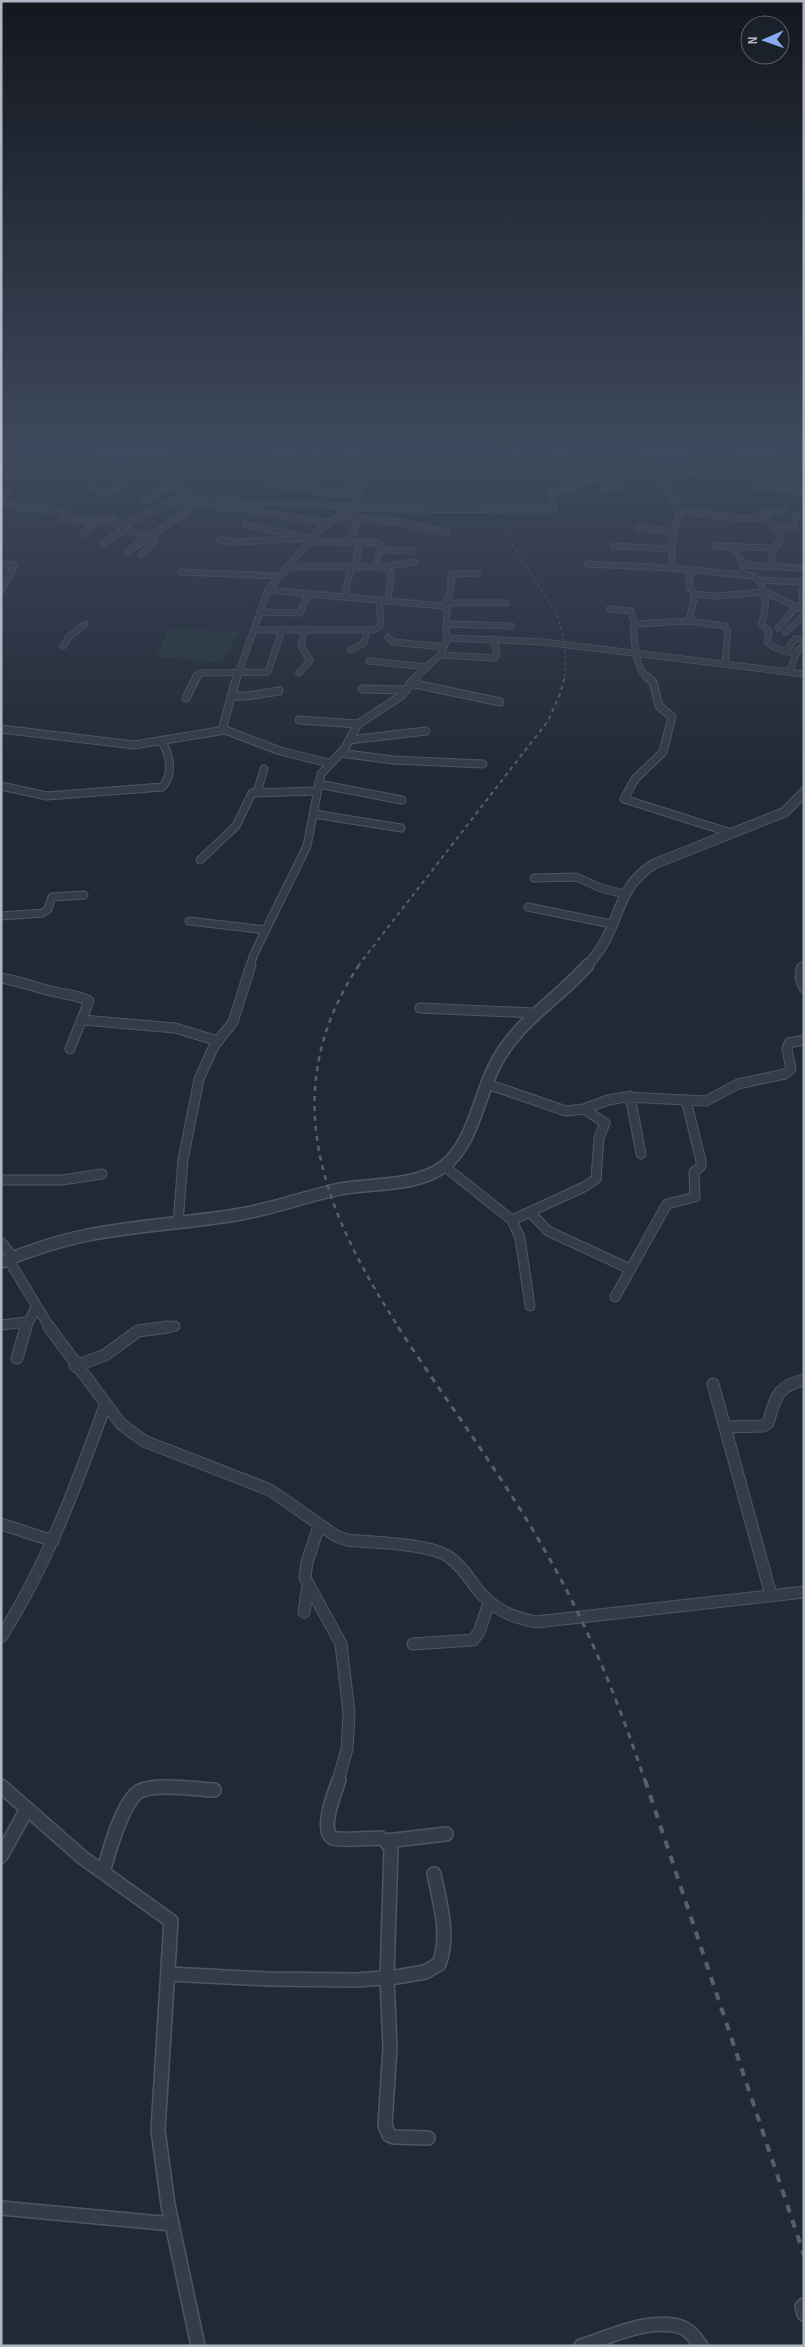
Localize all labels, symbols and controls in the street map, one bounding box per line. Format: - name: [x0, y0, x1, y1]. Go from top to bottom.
- north arrow: [740, 15, 790, 65]
- text: N: [744, 36, 761, 44]

